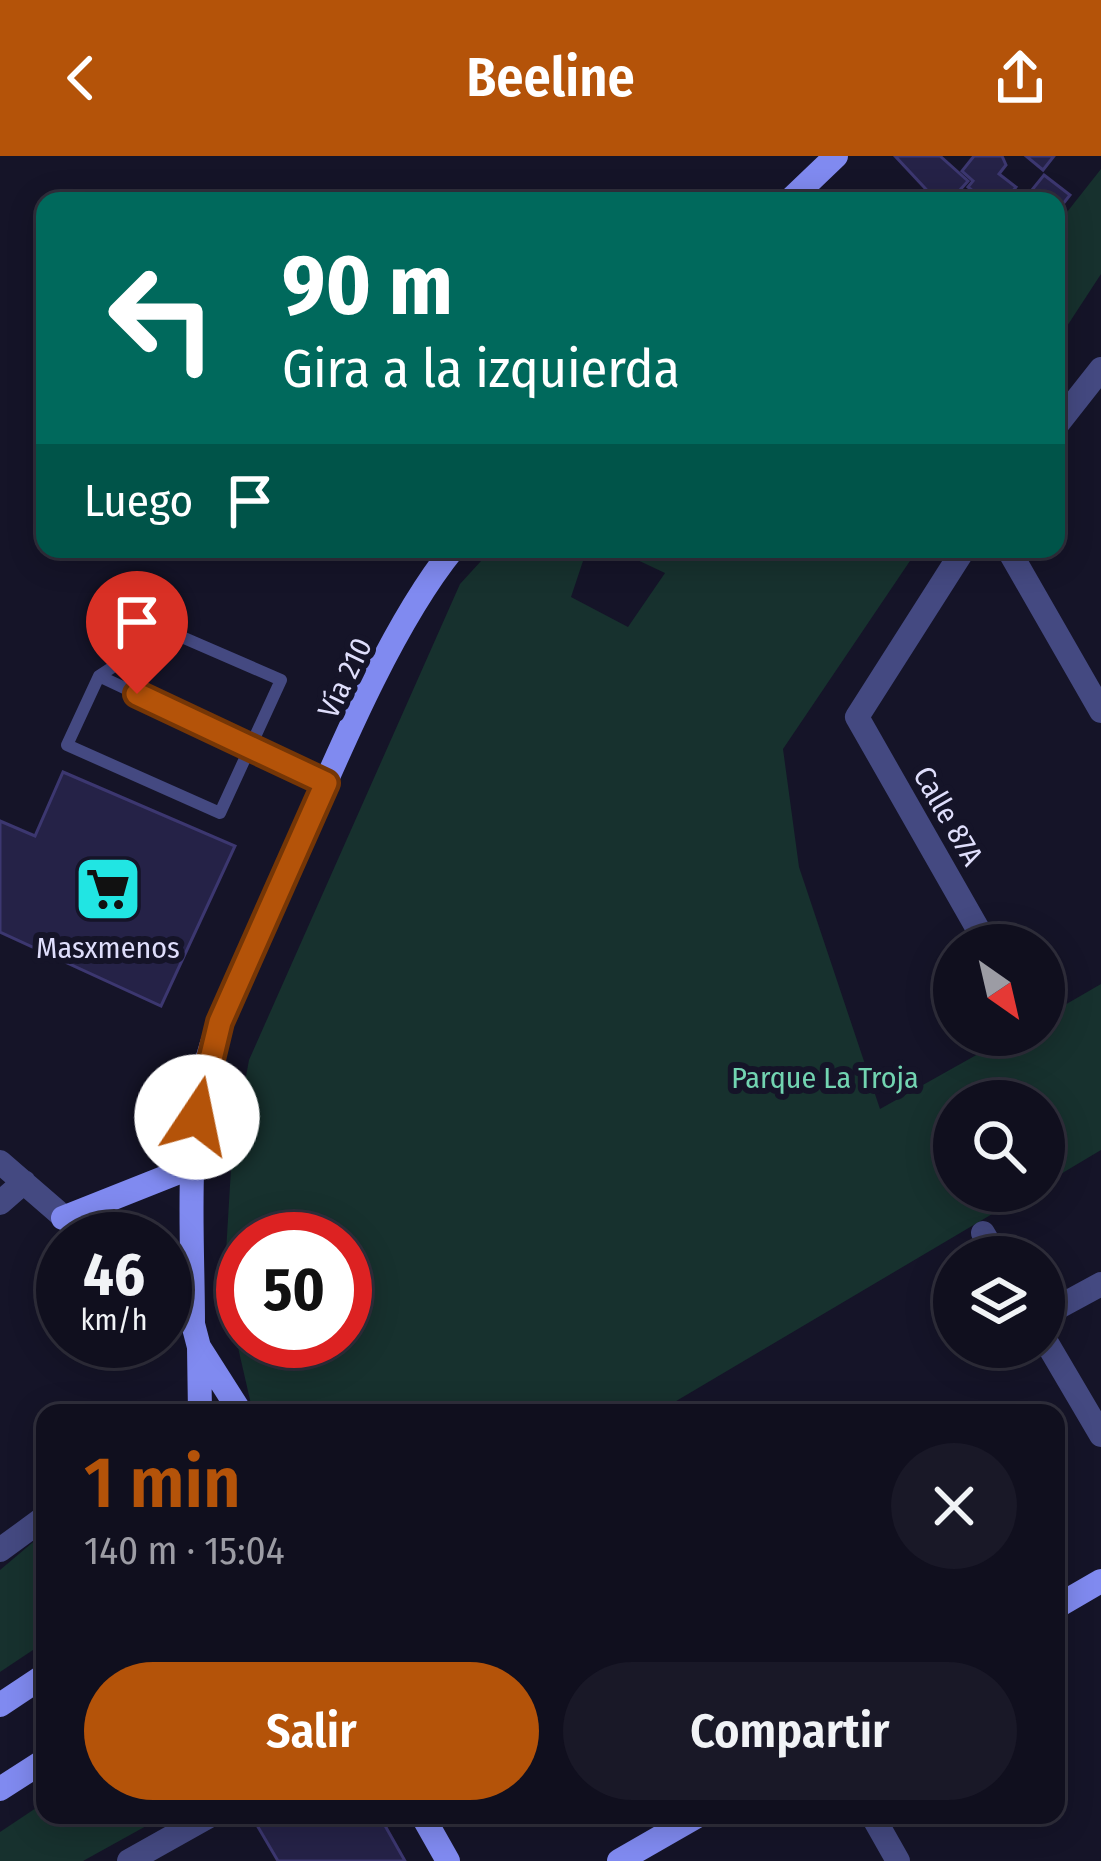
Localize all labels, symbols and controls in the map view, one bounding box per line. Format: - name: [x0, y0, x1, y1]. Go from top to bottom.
- icon: back: [48, 45, 114, 111]
- icon: share: [987, 45, 1053, 111]
- text: Beeline: [466, 46, 635, 110]
- text: 90 m: [282, 235, 453, 336]
- icon: left: [84, 240, 240, 396]
- text: Gira a la izquierda: [282, 337, 680, 401]
- icon: arrive: [217, 468, 283, 534]
- text: Luego: [84, 474, 193, 528]
- pin: [86, 571, 188, 694]
- icon: arrive: [104, 589, 170, 655]
- street label: Vía 210: [310, 632, 380, 724]
- street label: Calle 87A: [905, 760, 991, 872]
- supermarket icon: Masxmenos: [73, 854, 143, 924]
- north arrow: [933, 924, 1065, 1056]
- map controls: [933, 924, 1065, 1368]
- place label: Masxmenos: [36, 930, 180, 966]
- position arrow: [134, 1054, 260, 1180]
- park label: Parque La Troja: [731, 1060, 919, 1096]
- button: search: [933, 1080, 1065, 1212]
- speed limit sign: 50: [216, 1212, 372, 1368]
- button: layers: [933, 1236, 1065, 1368]
- text: 46: [83, 1239, 145, 1311]
- text: km/h: [81, 1302, 147, 1338]
- text: 1 min: [84, 1440, 241, 1526]
- button: close: [891, 1443, 1017, 1569]
- text: 140 m · 15:04: [84, 1528, 285, 1574]
- button: Salir: [84, 1662, 539, 1800]
- button: Compartir: [563, 1662, 1017, 1800]

